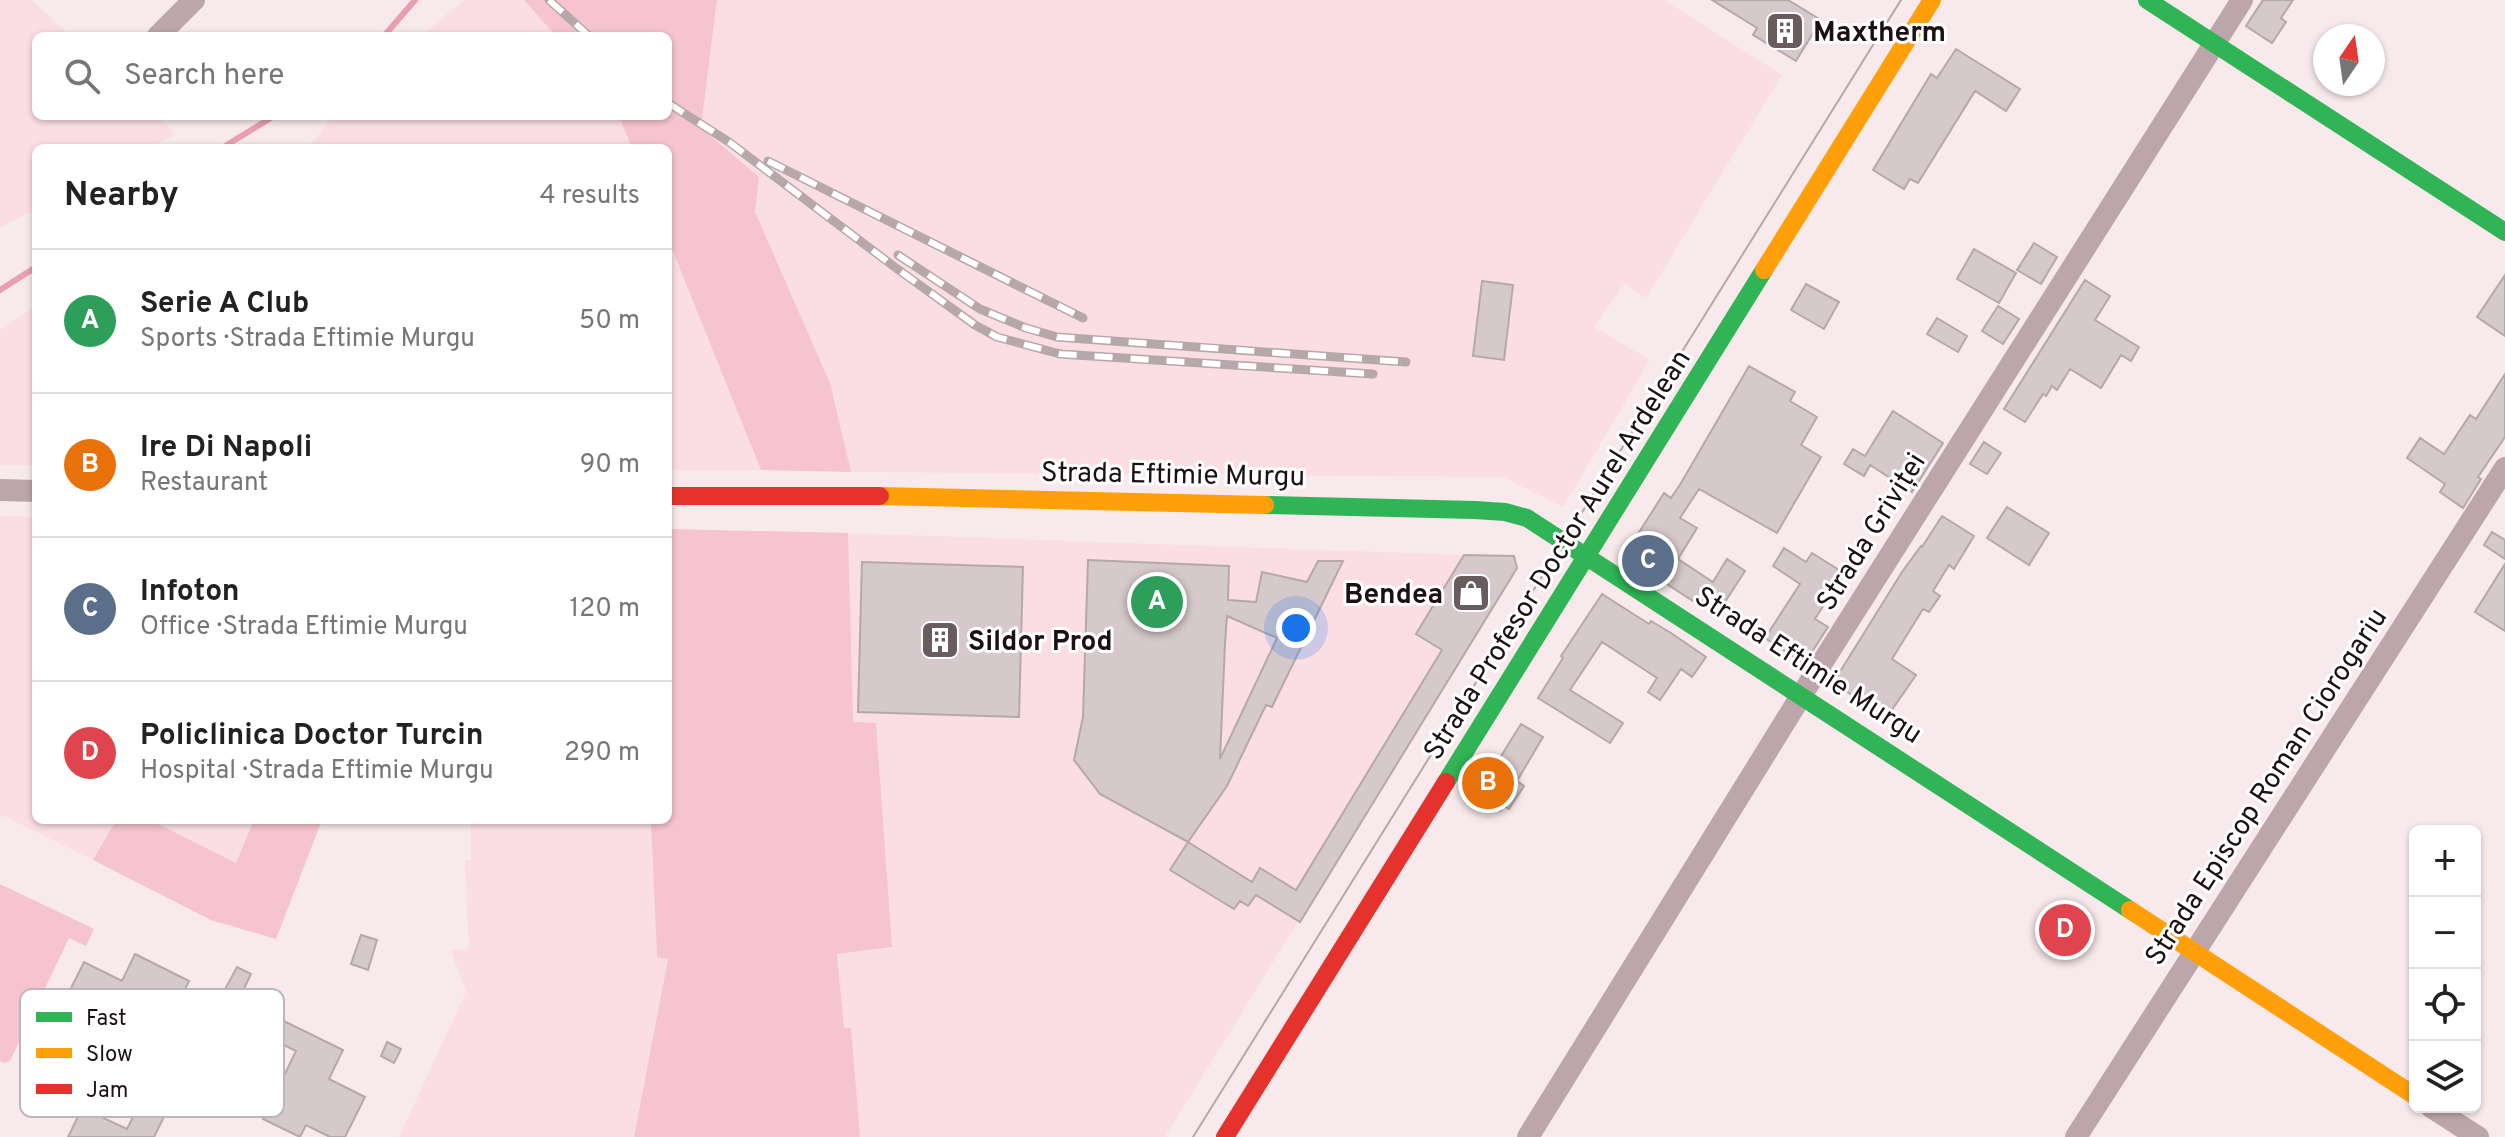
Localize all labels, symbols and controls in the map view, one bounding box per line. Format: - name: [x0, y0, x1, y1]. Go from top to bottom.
- building icon: Maxtherm: [1764, 10, 1806, 52]
- place label: Maxtherm: [1813, 16, 1946, 52]
- north arrow: [2313, 24, 2385, 96]
- search box: [32, 32, 672, 120]
- icon: search: [60, 54, 104, 98]
- text: Search here: [124, 58, 284, 95]
- text: Nearby: [64, 175, 179, 218]
- text: 4 results: [539, 180, 640, 213]
- text: Serie A Club: [140, 286, 309, 323]
- text: A: [81, 305, 99, 338]
- text: 50 m: [579, 305, 640, 338]
- text: Sports · Strada Eftimie Murgu: [140, 323, 475, 356]
- street label: Strada Profesor Doctor Aurel Ardelean: [1417, 344, 1700, 768]
- text: Ire Di Napoli: [140, 430, 312, 467]
- street label: Strada Griviței: [1810, 447, 1935, 618]
- text: B: [81, 449, 99, 482]
- text: 90 m: [580, 449, 640, 482]
- street label: Strada Eftimie Murgu: [1040, 456, 1305, 496]
- text: Restaurant: [140, 467, 268, 500]
- pin: C: [1622, 531, 1674, 591]
- pin: A: [1131, 572, 1183, 632]
- shop icon: Bendea: [1450, 572, 1492, 614]
- text: Infoton: [140, 574, 240, 611]
- place label: Bendea: [1344, 578, 1443, 614]
- street label: Strada Eftimie Murgu: [1687, 579, 1928, 754]
- text: C: [82, 593, 98, 626]
- text: 120 m: [570, 593, 640, 626]
- street label: Strada Episcop Roman Ciorogariu: [2138, 602, 2397, 973]
- your location: [1276, 608, 1316, 648]
- text: Office · Strada Eftimie Murgu: [140, 611, 468, 644]
- building icon: Sildor Prod: [919, 619, 961, 661]
- place label: Sildor Prod: [968, 625, 1113, 661]
- text: Policlinica Doctor Turcin: [140, 718, 484, 755]
- text: D: [81, 737, 99, 770]
- text: 290 m: [564, 737, 640, 770]
- pin: B: [1462, 753, 1514, 813]
- text: Hospital · Strada Eftimie Murgu: [140, 755, 494, 788]
- map controls: [2409, 825, 2481, 1113]
- button: +: [2409, 825, 2481, 897]
- button: −: [2409, 897, 2481, 969]
- pin: D: [2039, 900, 2091, 960]
- button: locate: [2409, 969, 2481, 1041]
- legend: [20, 989, 284, 1117]
- text: Fast: [86, 1006, 127, 1033]
- button: layers: [2409, 1041, 2481, 1113]
- text: Slow: [86, 1042, 133, 1069]
- text: Jam: [86, 1078, 129, 1105]

